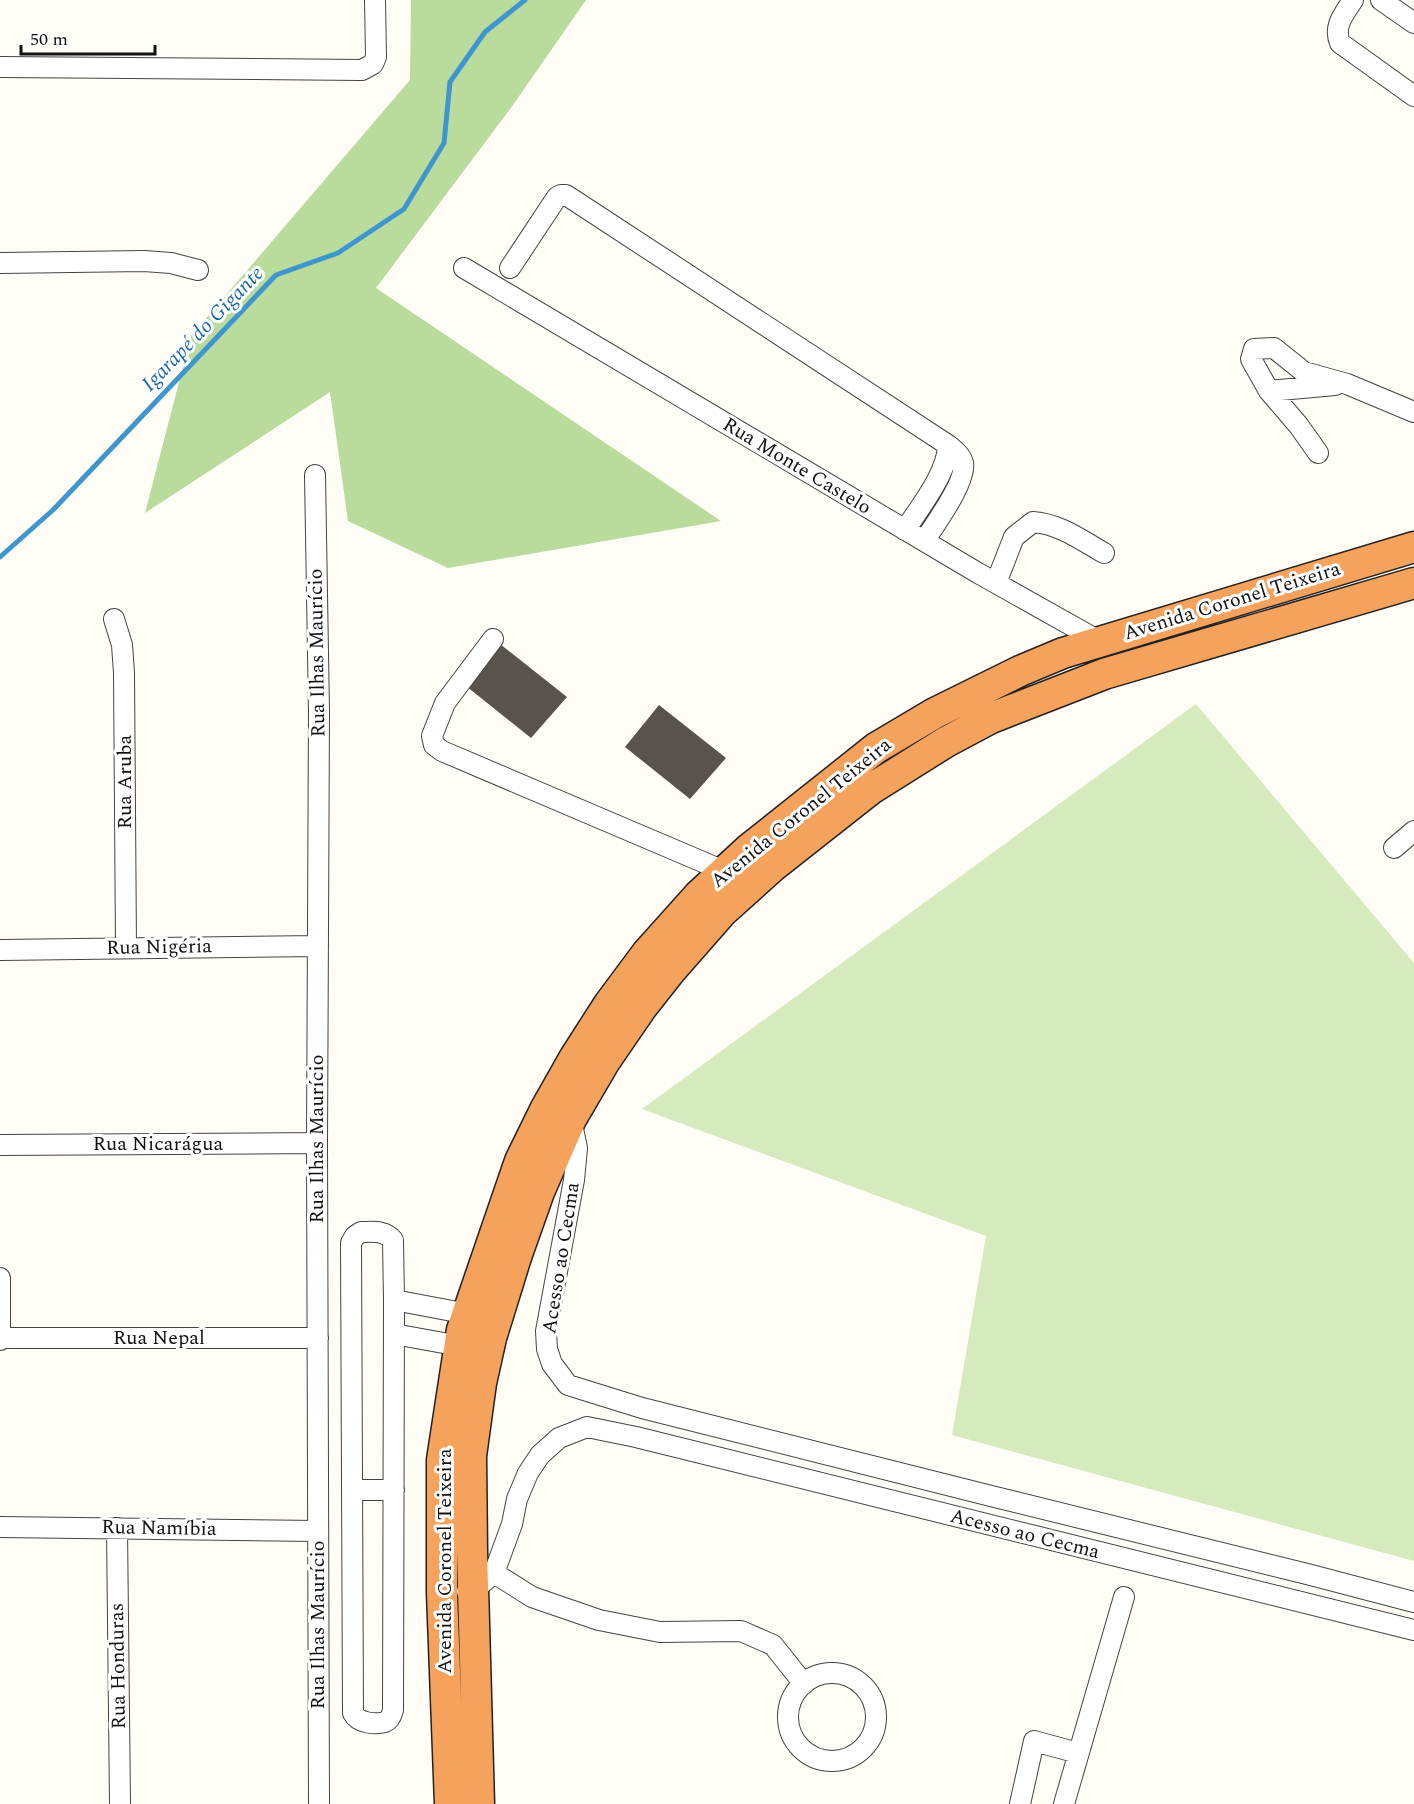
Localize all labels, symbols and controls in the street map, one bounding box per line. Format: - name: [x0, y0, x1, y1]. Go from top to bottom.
- scale bar: [21, 18, 154, 56]
- text: 50 m: [30, 26, 68, 53]
- water label: Igarapé do Gigante: [134, 259, 272, 399]
- street label: Rua Monte Castelo: [717, 410, 877, 522]
- street label: Avenida Coronel Teixeira: [1120, 554, 1344, 648]
- street label: Rua Ilhas Maurício: [301, 568, 333, 738]
- street label: Avenida Coronel Teixeira: [704, 730, 898, 896]
- street label: Rua Aruba: [110, 735, 140, 829]
- street label: Rua Nigéria: [106, 931, 212, 963]
- street label: Rua Ilhas Maurício: [302, 1055, 332, 1223]
- street label: Rua Nicarágua: [93, 1129, 223, 1159]
- street label: Acesso ao Cecma: [534, 1180, 588, 1336]
- street label: Rua Nepal: [113, 1323, 205, 1353]
- street label: Avenida Coronel Teixeira: [430, 1448, 460, 1674]
- street label: Acesso ao Cecma: [947, 1501, 1103, 1567]
- street label: Rua Namíbia: [101, 1512, 217, 1544]
- street label: Rua Ilhas Maurício: [303, 1541, 333, 1709]
- street label: Rua Honduras: [102, 1602, 134, 1730]

